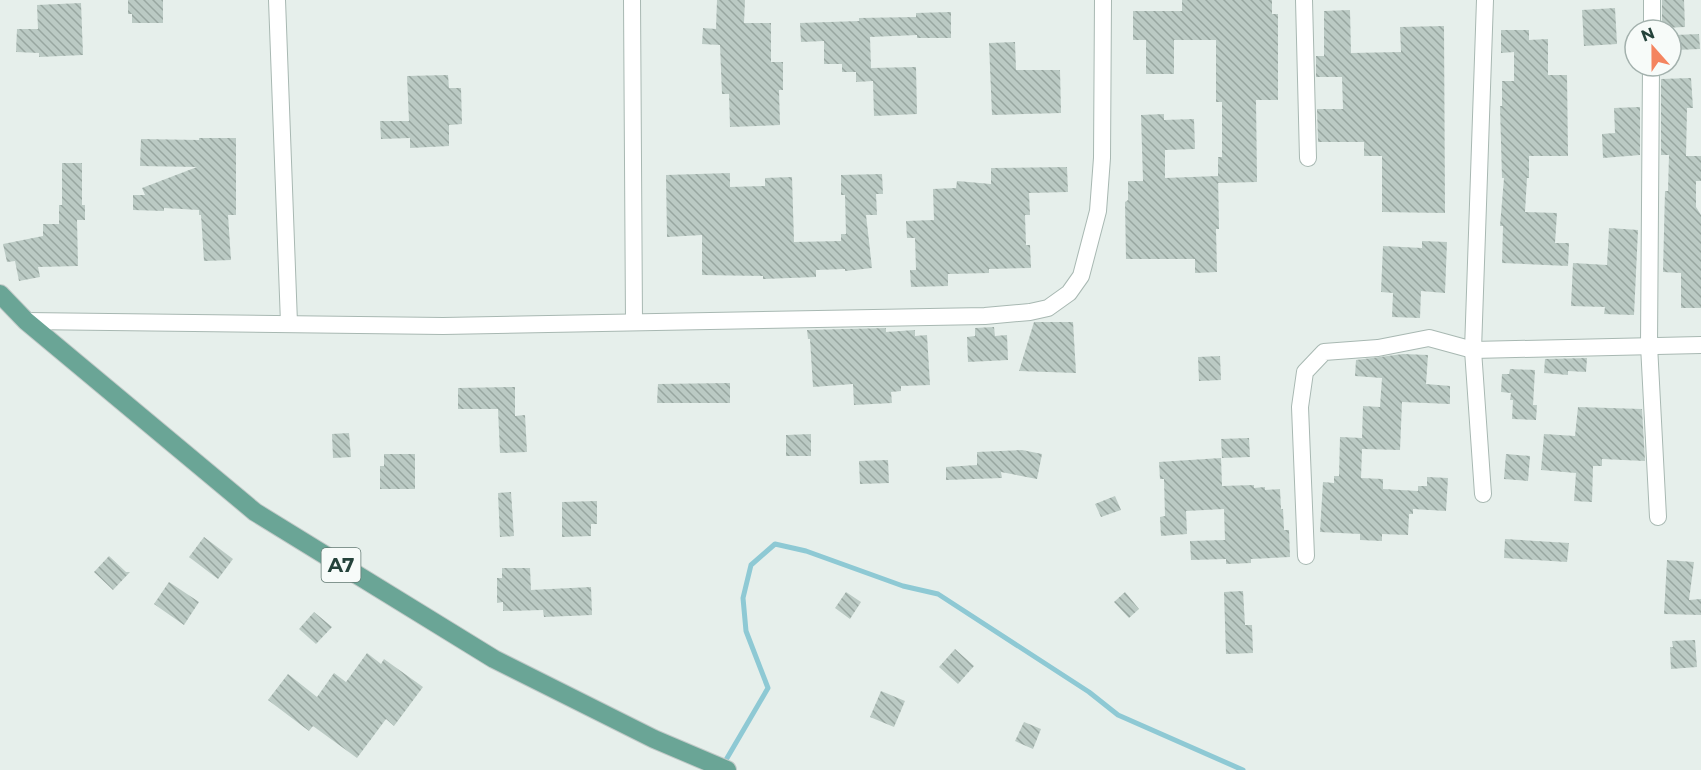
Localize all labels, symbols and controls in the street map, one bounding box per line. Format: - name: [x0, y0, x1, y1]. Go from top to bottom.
- north arrow: [1623, 18, 1683, 78]
- text: N: [1638, 23, 1657, 46]
- road number: A7: [322, 548, 360, 582]

